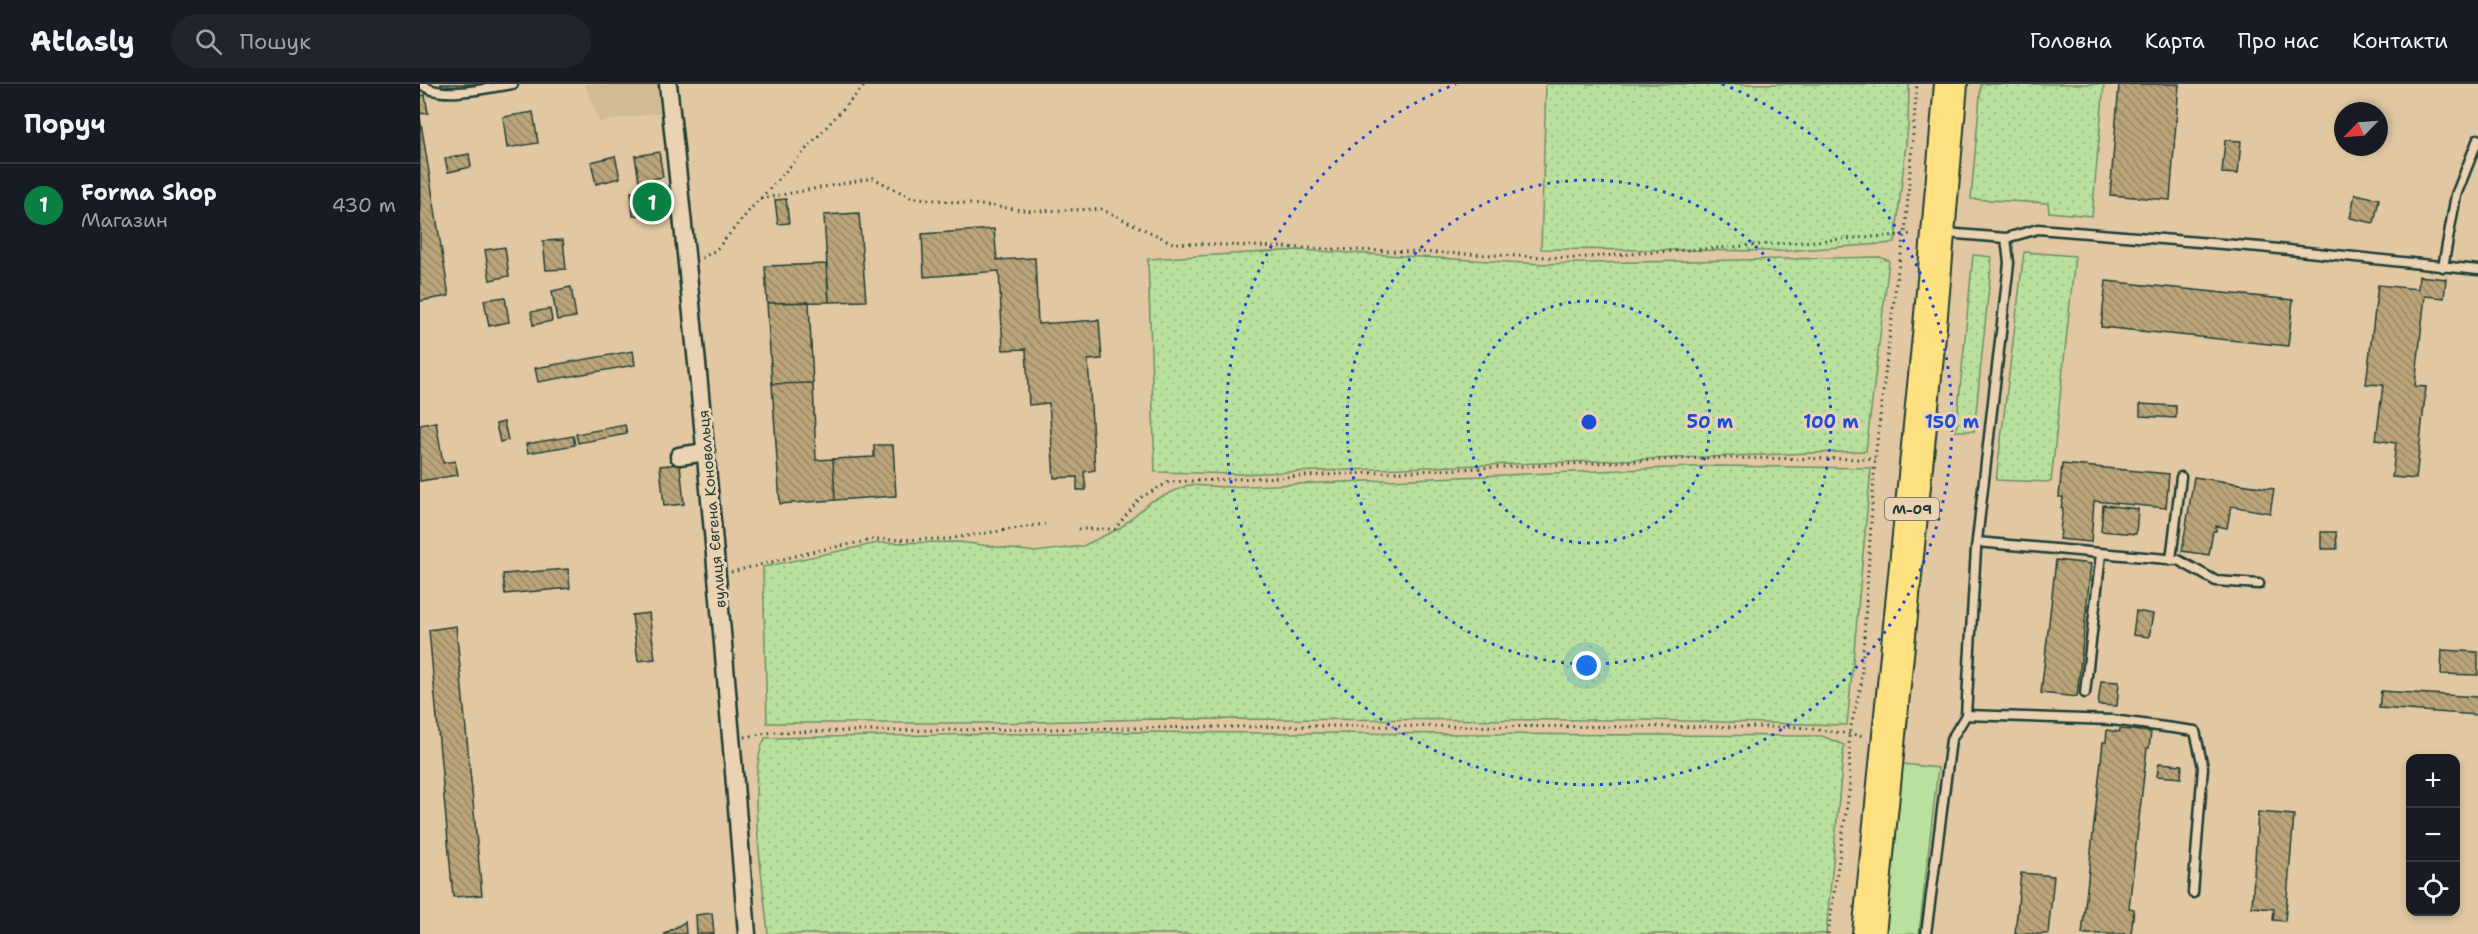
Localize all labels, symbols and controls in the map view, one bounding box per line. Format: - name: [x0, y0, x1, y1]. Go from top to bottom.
- search box: [171, 14, 591, 68]
- text: Atlasly: [30, 22, 135, 60]
- icon: search: [192, 25, 225, 58]
- text: Пошук: [240, 27, 311, 56]
- text: Головна: [2030, 27, 2112, 55]
- text: Карта: [2145, 27, 2205, 55]
- text: Про нас: [2238, 27, 2319, 55]
- text: Контакти: [2352, 27, 2448, 55]
- north arrow: [2334, 102, 2388, 156]
- text: Поруч: [24, 106, 106, 141]
- text: Forma Shop: [81, 178, 217, 207]
- pin: 1: [632, 180, 672, 224]
- text: 1: [39, 192, 48, 218]
- text: 430 m: [332, 192, 396, 218]
- text: Магазин: [81, 207, 168, 233]
- street label: вулиця Євгена Коновальця: [693, 409, 731, 609]
- text: 50 m: [1687, 410, 1734, 434]
- text: 100 m: [1803, 410, 1859, 434]
- text: 150 m: [1925, 410, 1980, 434]
- centre of rings: [1579, 412, 1599, 432]
- road number: М-09: [1885, 498, 1939, 520]
- your location: [1572, 651, 1601, 680]
- map controls: [2406, 754, 2460, 916]
- button: +: [2406, 754, 2460, 808]
- button: −: [2406, 808, 2460, 862]
- button: locate: [2406, 862, 2460, 916]

